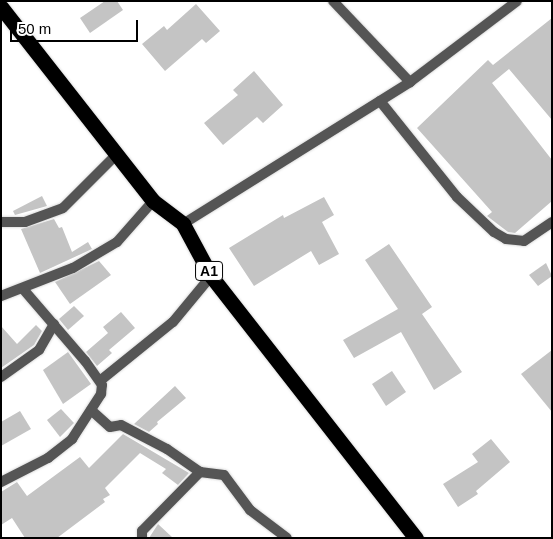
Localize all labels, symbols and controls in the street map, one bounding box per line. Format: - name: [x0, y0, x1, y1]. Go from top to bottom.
- scale bar: [12, 10, 140, 42]
- text: 50 m: [18, 20, 51, 37]
- road number: A1: [194, 260, 224, 282]

